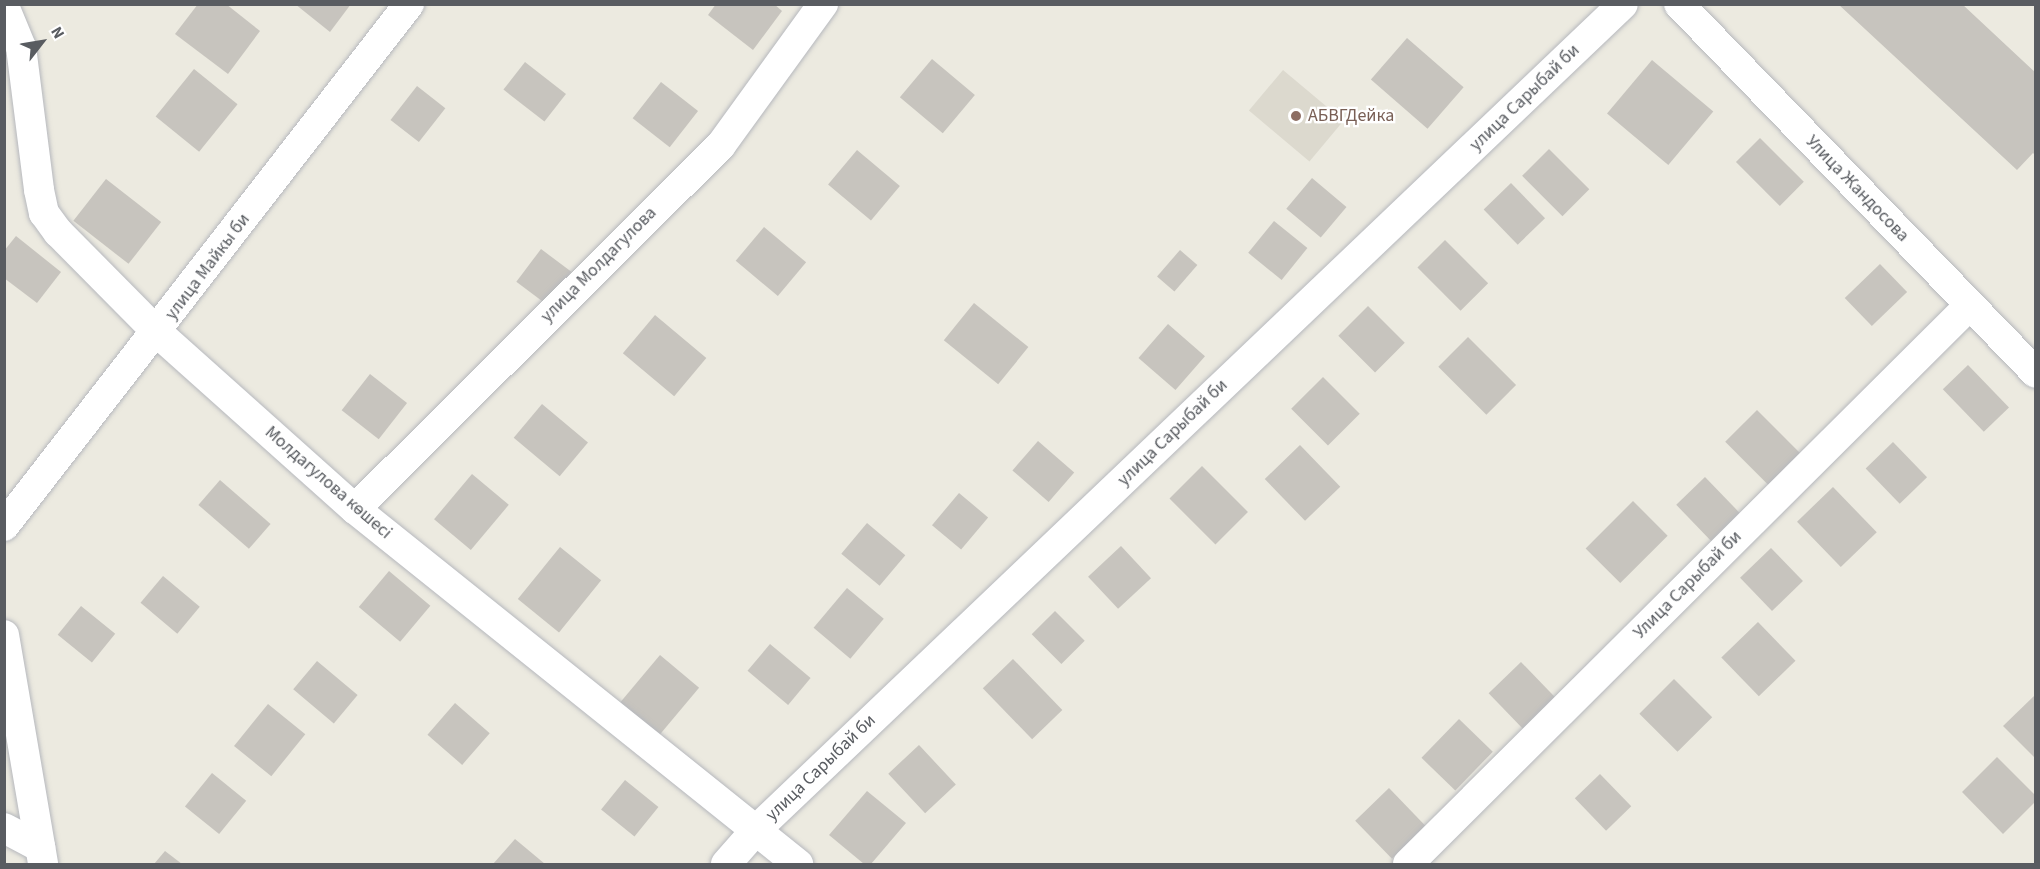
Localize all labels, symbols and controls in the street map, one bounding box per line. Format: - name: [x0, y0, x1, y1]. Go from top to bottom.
- north arrow: [12, 12, 72, 72]
- text: N: [45, 22, 70, 43]
- street label: улица Сарыбай би: [1465, 40, 1585, 156]
- place label: АБВГДейка: [1308, 105, 1394, 127]
- marker: АБВГДейка: [1289, 109, 1303, 123]
- street label: Улица Жандосова: [1801, 131, 1913, 247]
- street label: улица Молдагулова: [537, 203, 661, 327]
- street label: улица Майкы би: [161, 210, 255, 324]
- street label: улица Сарыбай би: [1113, 375, 1233, 491]
- street label: Молдагулова көшесі: [260, 422, 396, 544]
- street label: Улица Сарыбай би: [1629, 526, 1747, 644]
- street label: улица Сарыбай би: [761, 710, 881, 826]

